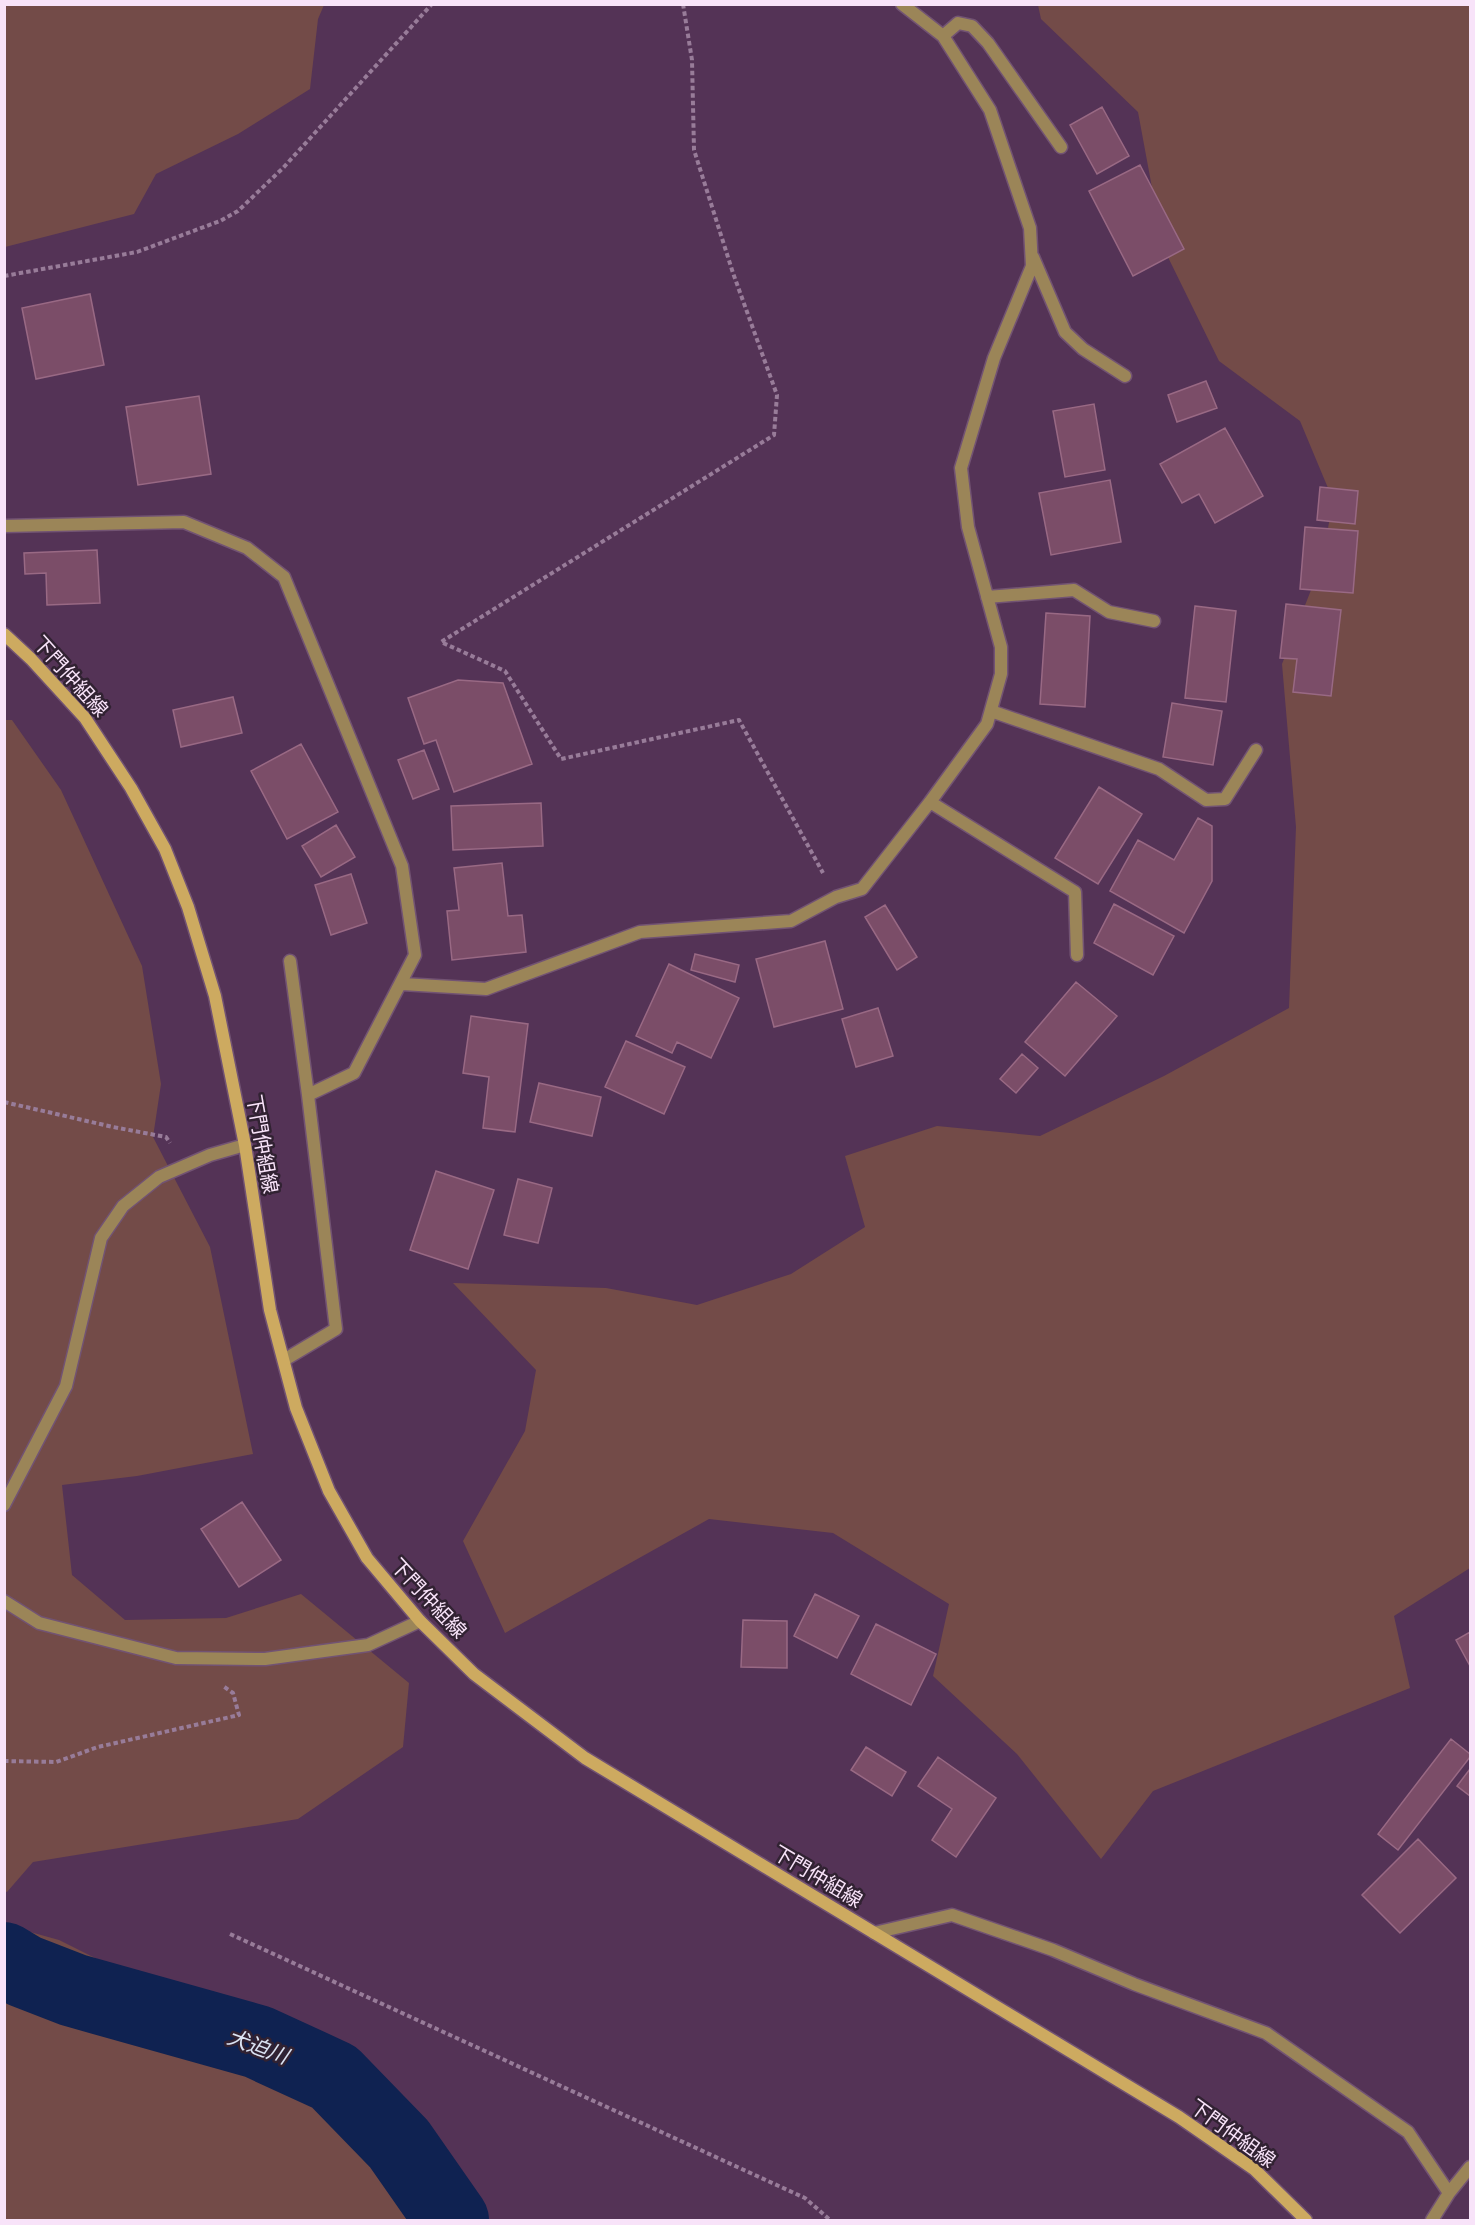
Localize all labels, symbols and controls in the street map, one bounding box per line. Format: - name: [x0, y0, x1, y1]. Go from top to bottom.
- street label: 下門仲組線: [28, 630, 114, 722]
- street label: 下門仲組線: [241, 1092, 285, 1196]
- street label: 下門仲組線: [385, 1552, 473, 1644]
- street label: 下門仲組線: [768, 1839, 868, 1913]
- water label: 犬迫川: [224, 2022, 294, 2071]
- street label: 下門仲組線: [1185, 2093, 1281, 2173]

